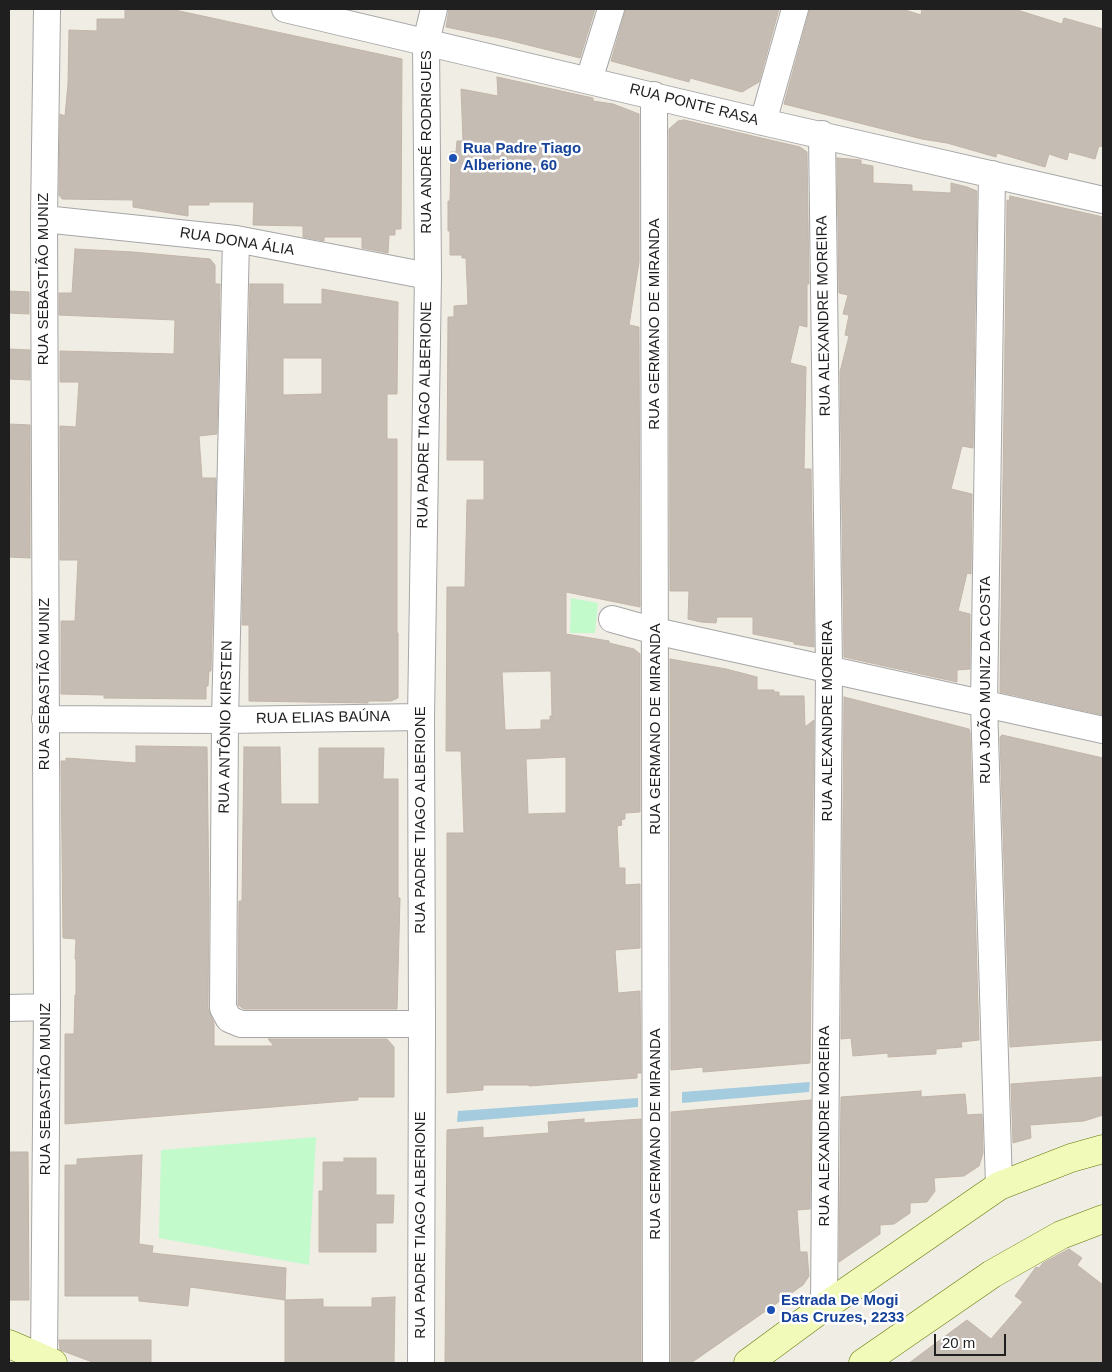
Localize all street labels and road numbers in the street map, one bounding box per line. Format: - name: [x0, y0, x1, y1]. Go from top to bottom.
- street label: RUA ANDRÉ RODRIGUES: [418, 50, 436, 234]
- street label: RUA PONTE RASA: [628, 80, 760, 130]
- street label: RUA SEBASTIÃO MUNIZ: [35, 193, 53, 365]
- street label: RUA ALEXANDRE MOREIRA: [813, 215, 835, 417]
- street label: RUA GERMANO DE MIRANDA: [646, 218, 664, 430]
- street label: RUA DONA ÁLIA: [178, 224, 296, 260]
- street label: RUA PADRE TIAGO ALBERIONE: [414, 301, 436, 529]
- street label: RUA JOÃO MUNIZ DA COSTA: [977, 576, 995, 784]
- street label: RUA SEBASTIÃO MUNIZ: [36, 598, 54, 770]
- street label: RUA ALEXANDRE MOREIRA: [819, 621, 837, 821]
- street label: RUA GERMANO DE MIRANDA: [647, 623, 665, 835]
- street label: RUA ANTÔNIO KIRSTEN: [215, 640, 237, 814]
- street label: RUA PADRE TIAGO ALBERIONE: [412, 706, 430, 934]
- street label: RUA ELIAS BAÚNA: [256, 708, 390, 728]
- street label: RUA SEBASTIÃO MUNIZ: [37, 1003, 55, 1175]
- street label: RUA ALEXANDRE MOREIRA: [816, 1026, 834, 1226]
- street label: RUA GERMANO DE MIRANDA: [647, 1028, 665, 1240]
- street label: RUA PADRE TIAGO ALBERIONE: [412, 1111, 430, 1339]

